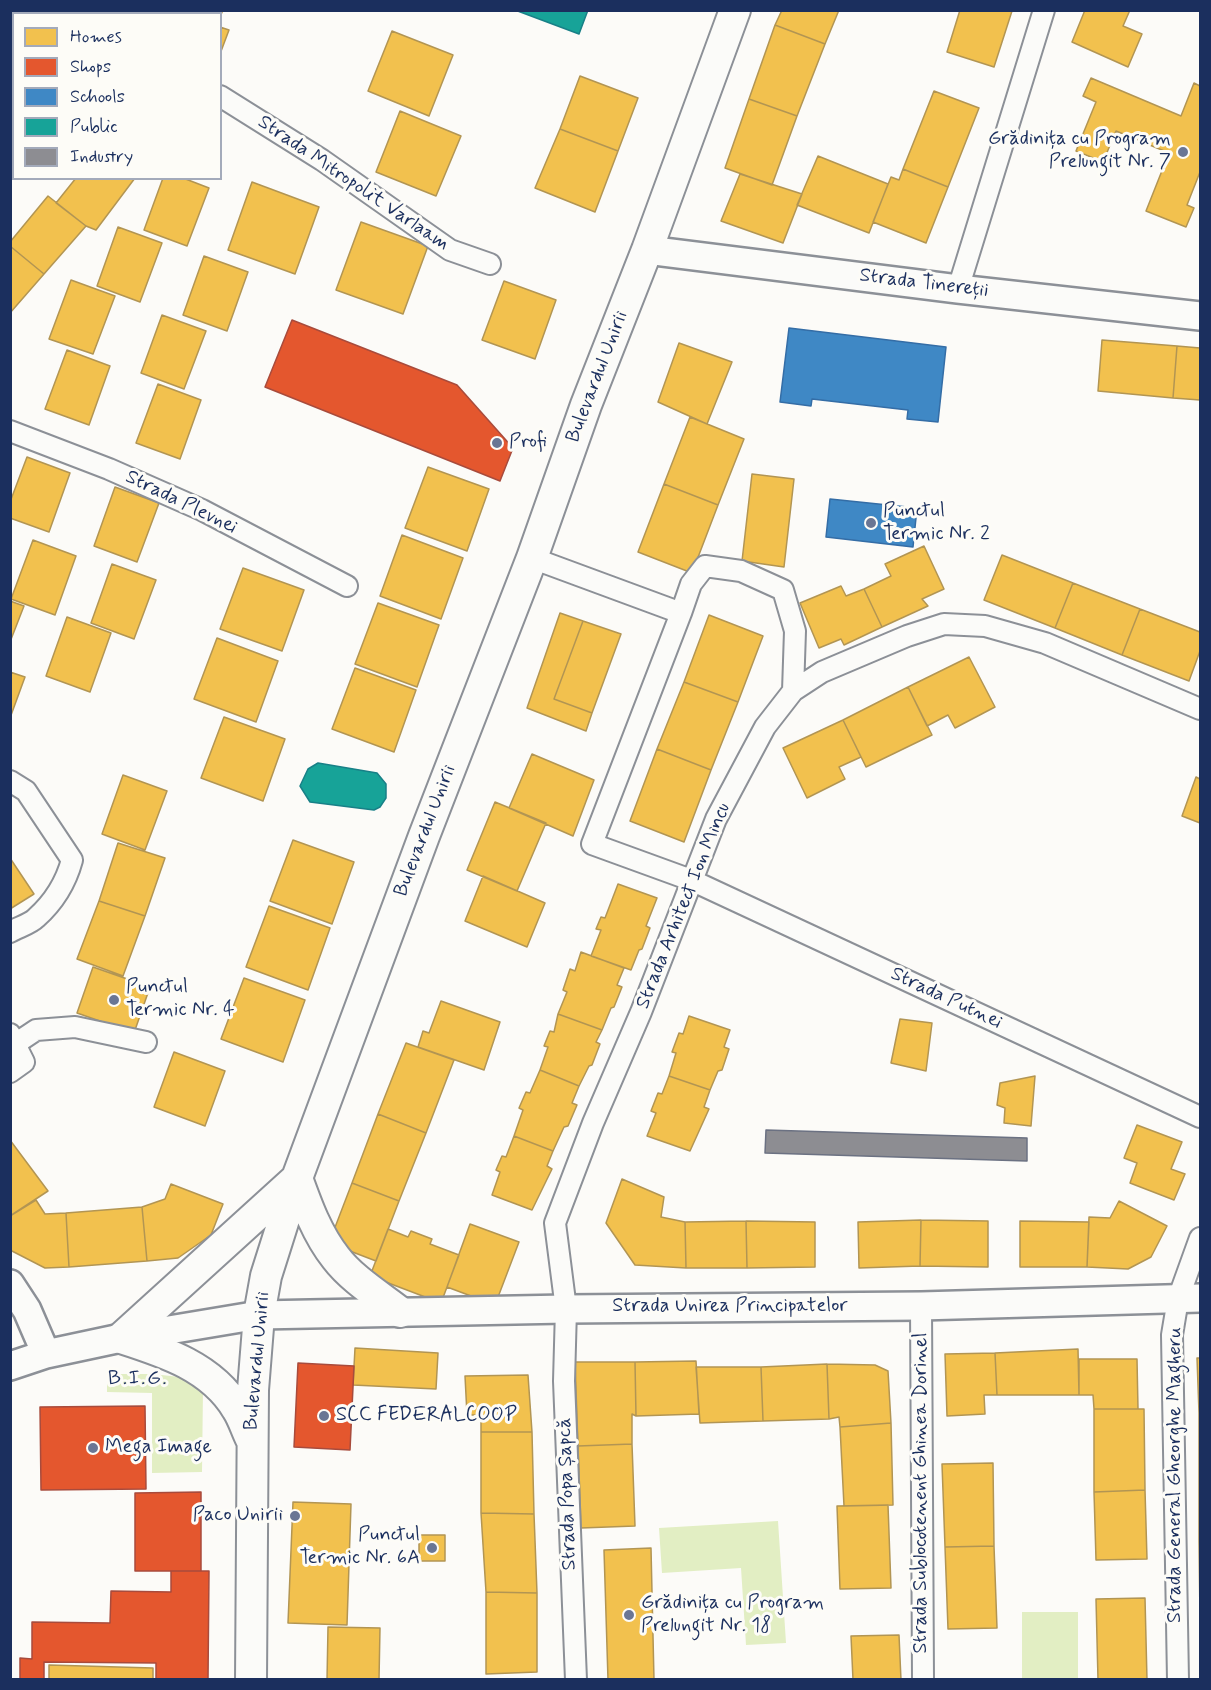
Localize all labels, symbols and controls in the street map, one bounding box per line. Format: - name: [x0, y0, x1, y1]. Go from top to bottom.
- legend: [12, 12, 222, 180]
- text: Homes: [70, 25, 122, 49]
- text: Shops: [70, 55, 111, 79]
- text: Schools: [70, 85, 125, 109]
- street label: Strada Mitropolit Varlaam: [253, 111, 453, 257]
- text: Public: [70, 115, 118, 139]
- place label: Grădinița cu Program Prelungit Nr. 7: [988, 128, 1171, 175]
- text: Industry: [70, 145, 133, 169]
- marker: Grădinița cu Program Prelungit Nr. 7: [1176, 145, 1190, 159]
- street label: Strada Tinereții: [858, 264, 990, 304]
- street label: Bulevardul Unirii: [562, 308, 634, 446]
- place label: Profi: [509, 431, 547, 455]
- marker: Profi: [490, 436, 504, 450]
- street label: Strada Plevnei: [121, 466, 241, 540]
- place label: Punctul Termic Nr. 2: [883, 500, 990, 547]
- marker: Punctul Termic Nr. 2: [864, 516, 878, 530]
- street label: Bulevardul Unirii: [390, 762, 462, 900]
- street label: Strada Arhitect Ion Mincu: [632, 799, 736, 1013]
- street label: Strada Putnei: [886, 963, 1006, 1035]
- place label: Punctul Termic Nr. 4: [126, 976, 235, 1023]
- marker: Punctul Termic Nr. 4: [107, 993, 121, 1007]
- street label: Bulevardul Unirii: [240, 1291, 276, 1431]
- street label: Strada Unirea Principatelor: [612, 1295, 848, 1319]
- street label: Strada General Gheorghe Magheru: [1164, 1327, 1188, 1623]
- street label: Strada Sublocotenent Ghinea Dorinel: [910, 1333, 934, 1653]
- district label: B.I.G.: [108, 1367, 168, 1393]
- place label: SCC FEDERALCOOP: [336, 1404, 517, 1428]
- marker: SCC FEDERALCOOP: [317, 1409, 331, 1423]
- street label: Strada Popa Șapcă: [553, 1417, 583, 1571]
- place label: Mega Image: [105, 1436, 212, 1460]
- marker: Mega Image: [86, 1441, 100, 1455]
- place label: Paco Unirii: [193, 1504, 283, 1528]
- marker: Paco Unirii: [288, 1509, 302, 1523]
- place label: Punctul Termic Nr. 6A: [300, 1524, 420, 1571]
- marker: Punctul Termic Nr. 6A: [425, 1541, 439, 1555]
- place label: Grădinița cu Program Prelungit Nr. 18: [641, 1592, 824, 1639]
- marker: Grădinița cu Program Prelungit Nr. 18: [622, 1608, 636, 1622]

